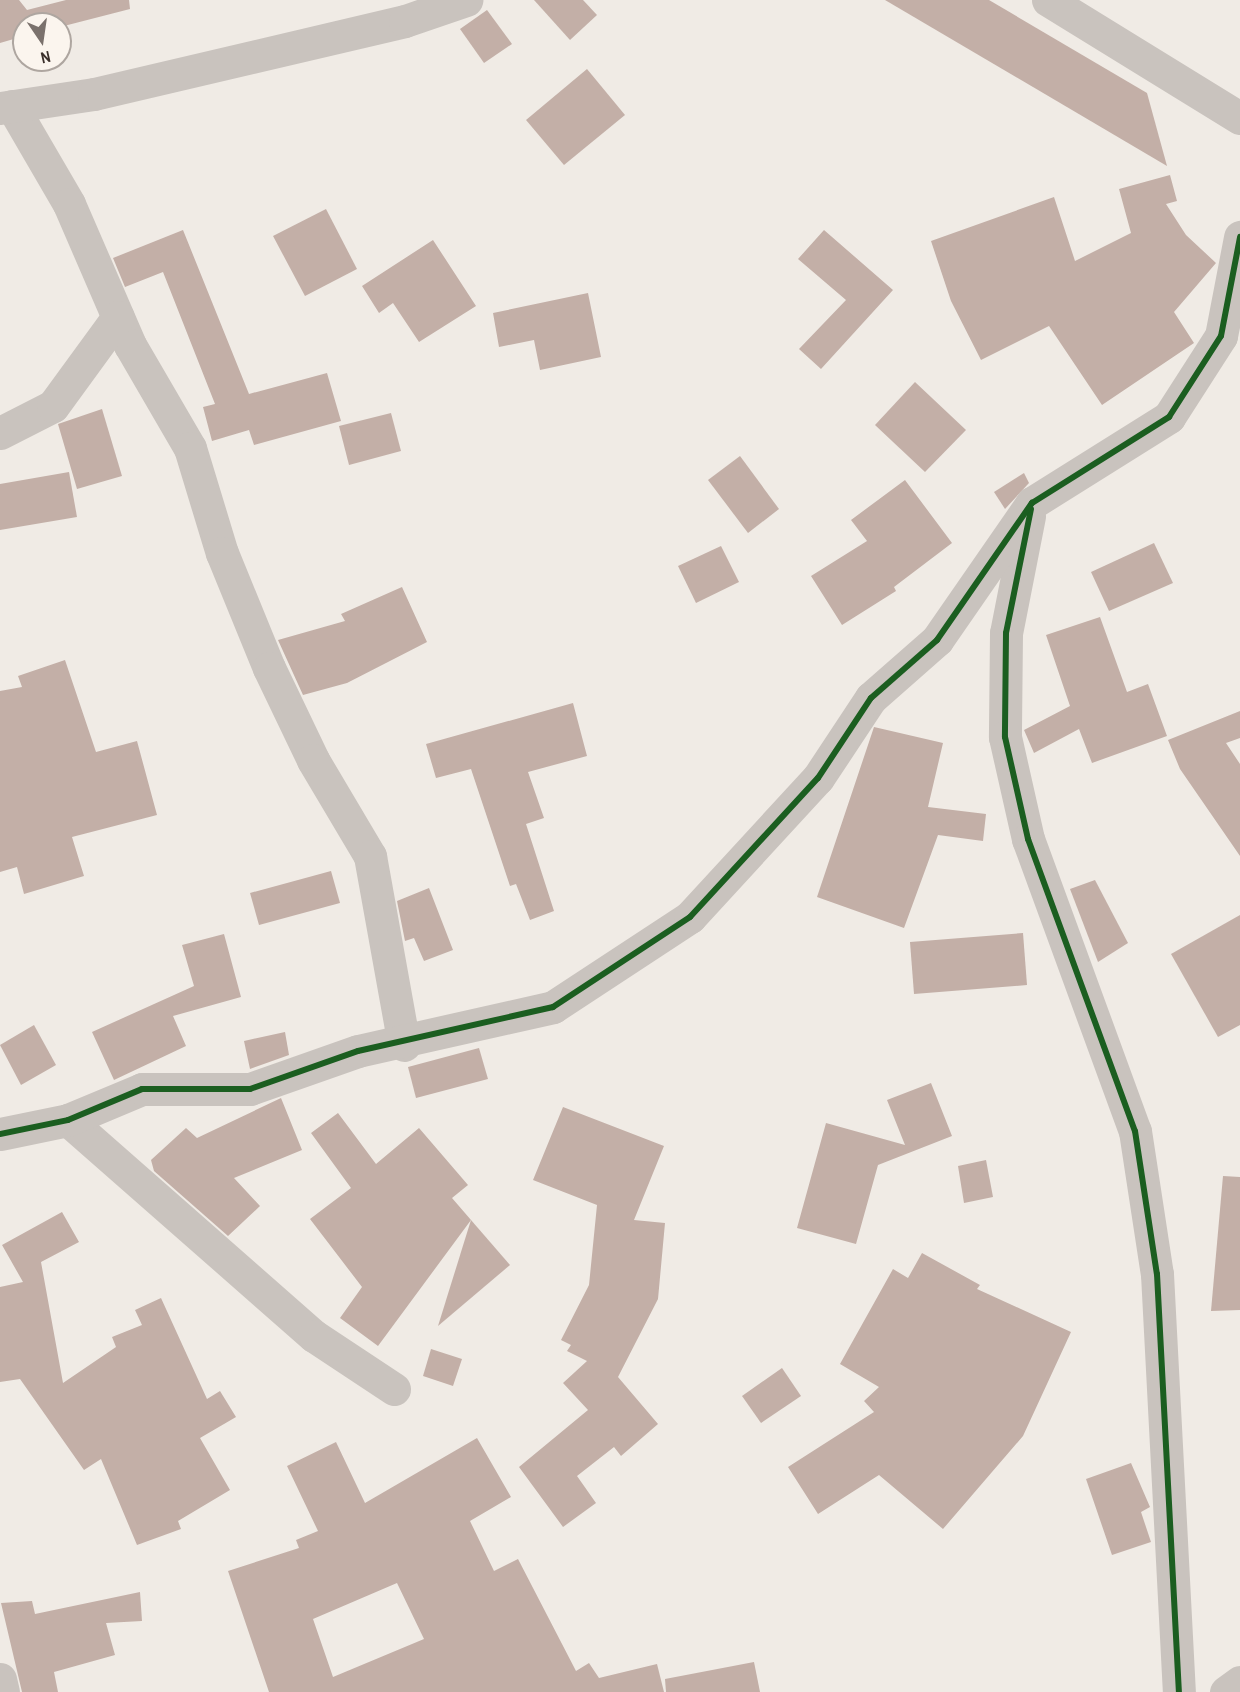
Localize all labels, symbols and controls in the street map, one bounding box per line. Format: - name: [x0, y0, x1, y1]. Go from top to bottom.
- north arrow: [12, 12, 72, 72]
- text: N: [39, 46, 53, 69]

